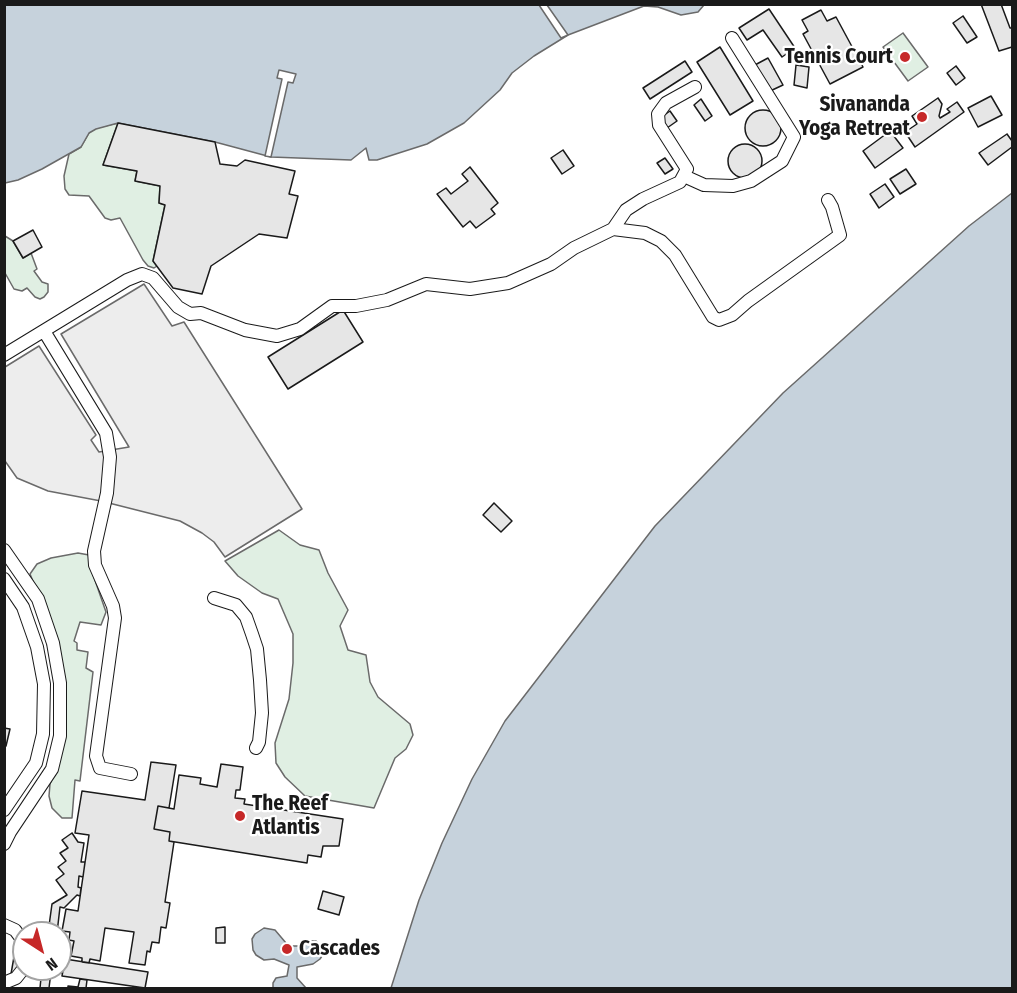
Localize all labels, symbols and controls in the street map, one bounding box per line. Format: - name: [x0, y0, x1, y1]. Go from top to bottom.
- place label: Tennis Court: [784, 44, 893, 70]
- marker: Tennis Court: [898, 50, 912, 64]
- place label: Sivananda Yoga Retreat: [799, 92, 910, 142]
- marker: Sivananda Yoga Retreat: [915, 110, 929, 124]
- place label: The Reef Atlantis: [252, 791, 328, 841]
- marker: The Reef Atlantis: [233, 809, 247, 823]
- north arrow: [12, 921, 72, 981]
- place label: Cascades: [299, 936, 380, 962]
- marker: Cascades: [280, 942, 294, 956]
- text: N: [42, 954, 61, 975]

